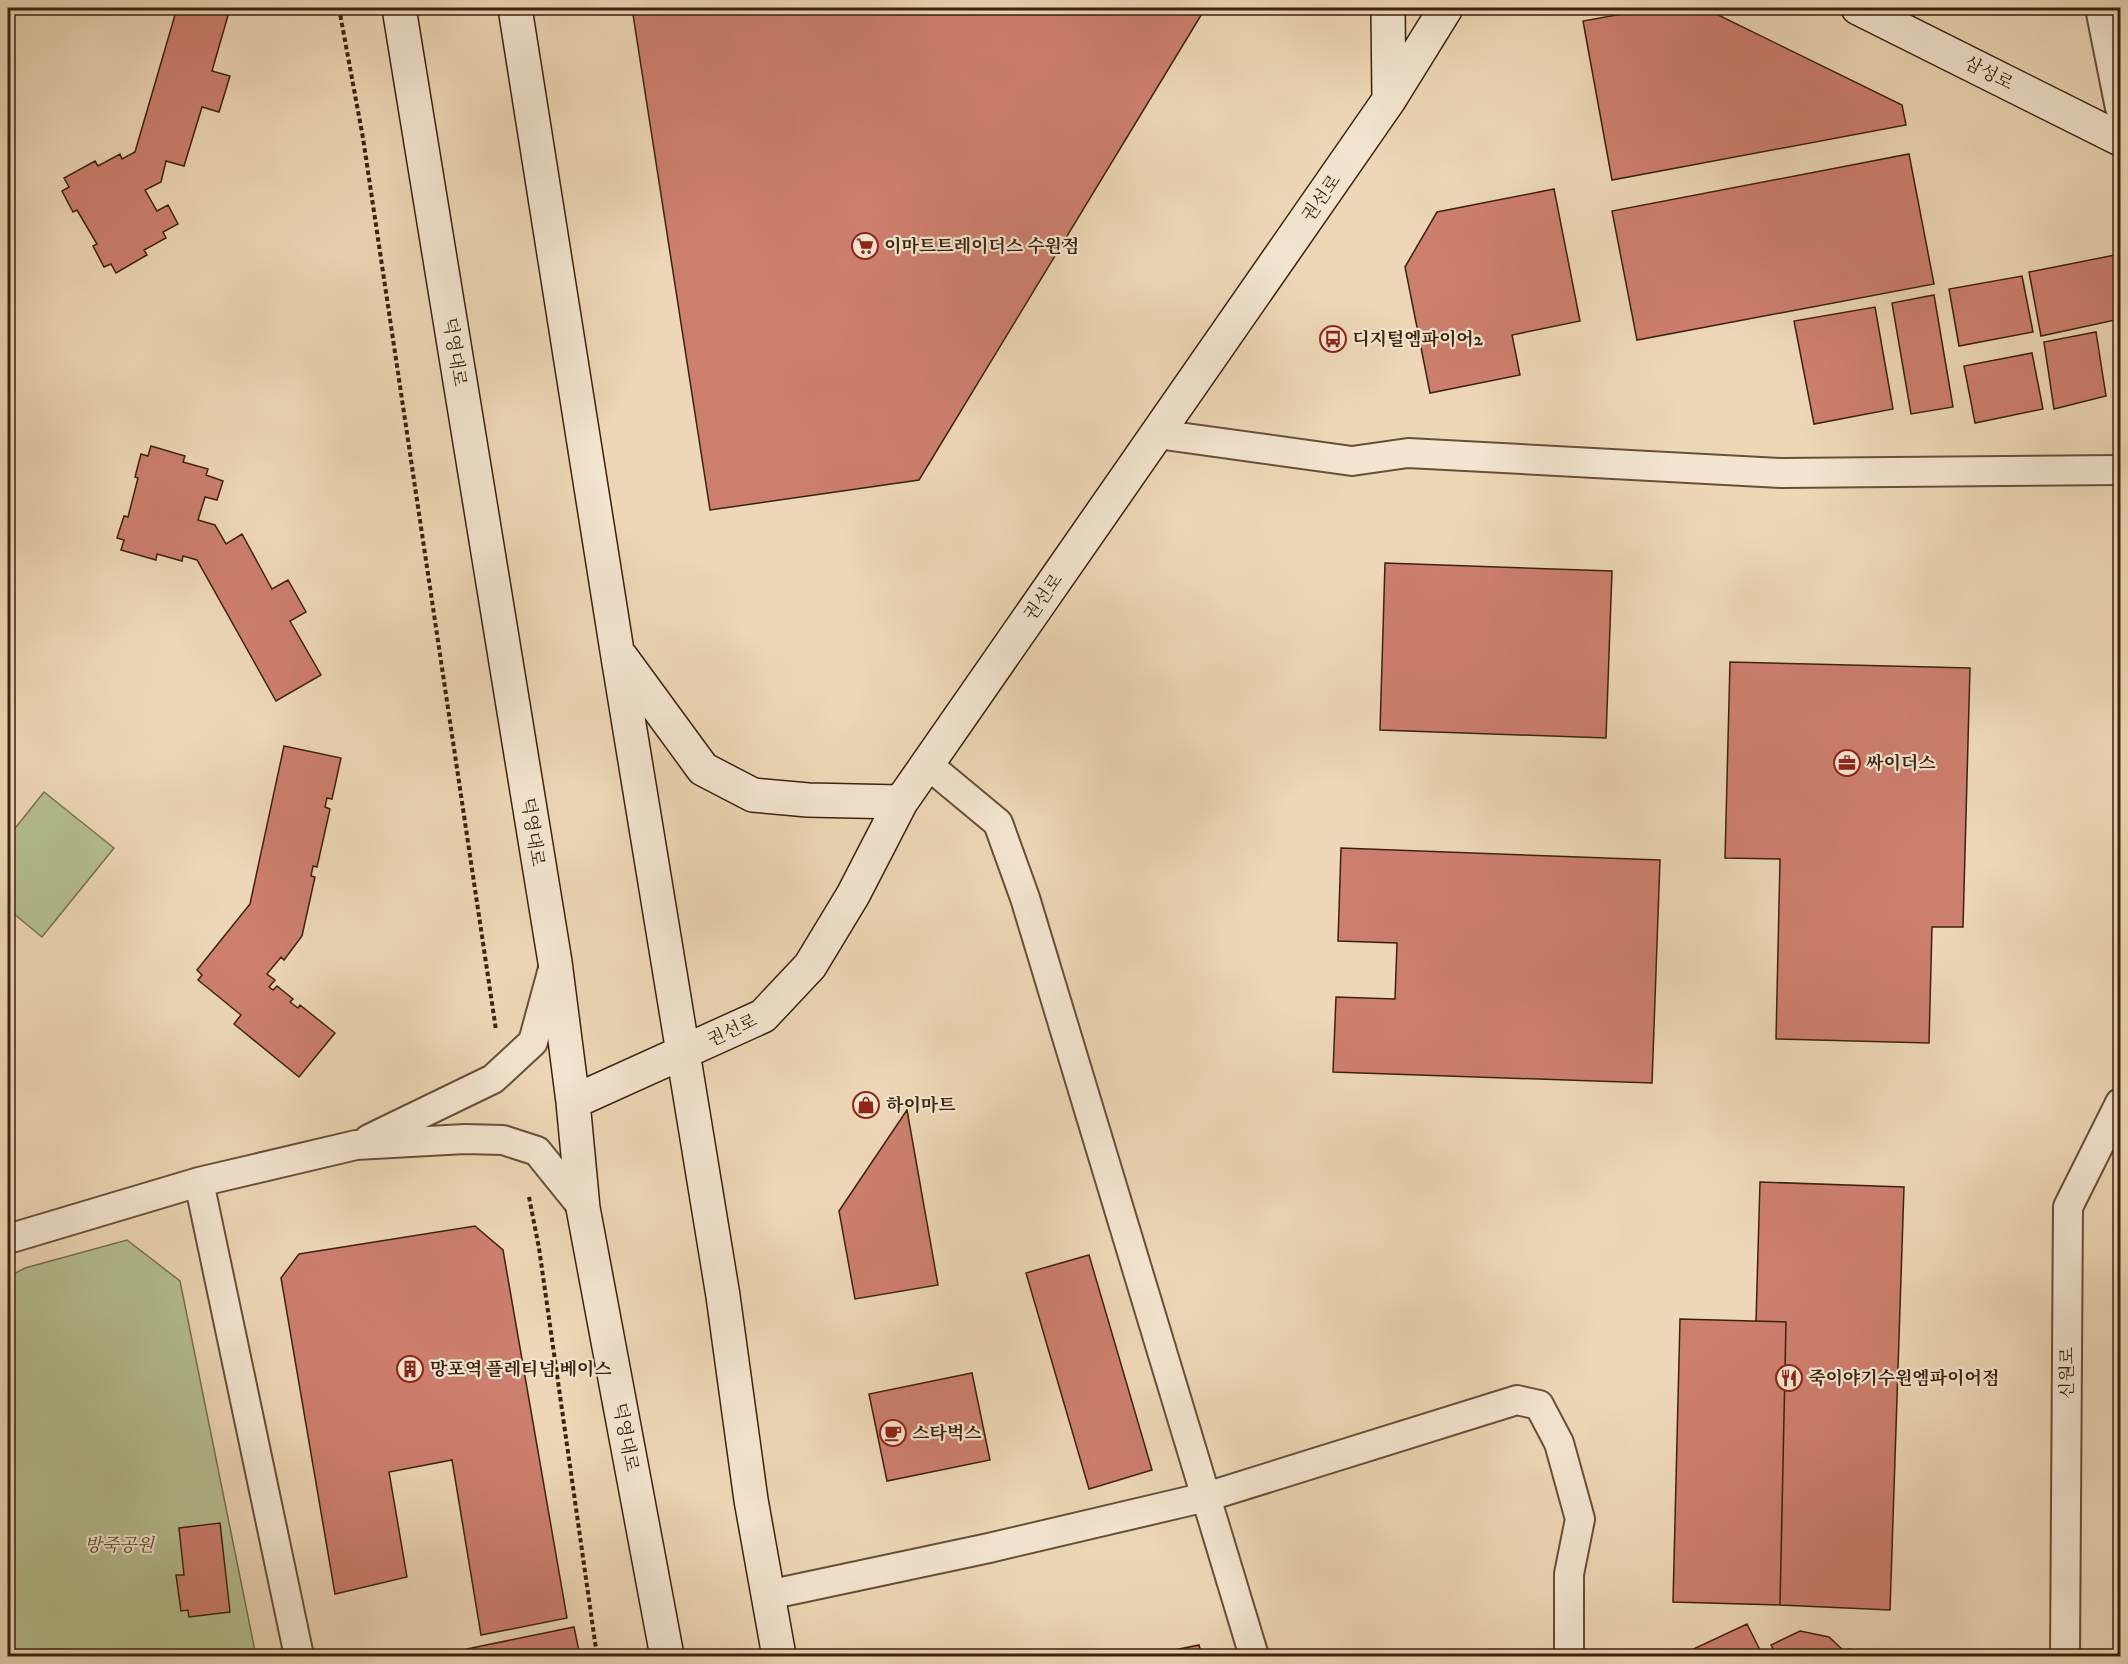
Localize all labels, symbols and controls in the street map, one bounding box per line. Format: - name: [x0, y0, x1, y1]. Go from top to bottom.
- street label: 삼성로: [1960, 52, 2017, 96]
- street label: 권선로: [1298, 171, 1346, 226]
- supermarket icon: 이마트트레이더스 수원점: [850, 231, 880, 261]
- place label: 이마트트레이더스 수원점: [884, 236, 1079, 258]
- street label: 덕영대로: [438, 316, 470, 388]
- bus stop icon: 디지털엠파이어2: [1318, 324, 1348, 354]
- place label: 디지털엠파이어2: [1352, 329, 1484, 351]
- street label: 권선로: [1020, 570, 1068, 625]
- office icon: 싸이더스: [1832, 748, 1862, 778]
- place label: 싸이더스: [1866, 753, 1936, 775]
- street label: 덕영대로: [516, 796, 548, 868]
- street label: 권선로: [704, 1010, 761, 1052]
- shop icon: 하이마트: [851, 1090, 881, 1120]
- place label: 하이마트: [886, 1095, 956, 1117]
- street label: 신원로: [2057, 1347, 2079, 1399]
- building icon: 망포역 플레티넘 베이스: [395, 1354, 425, 1384]
- place label: 망포역 플레티넘 베이스: [430, 1359, 612, 1381]
- restaurant icon: 죽이야기수원엠파이어점: [1774, 1363, 1804, 1393]
- place label: 죽이야기수원엠파이어점: [1808, 1368, 1999, 1390]
- street label: 덕영대로: [608, 1401, 642, 1473]
- cafe icon: 스타벅스: [878, 1418, 908, 1448]
- place label: 스타벅스: [912, 1423, 982, 1445]
- park label: 방죽공원: [84, 1535, 155, 1557]

